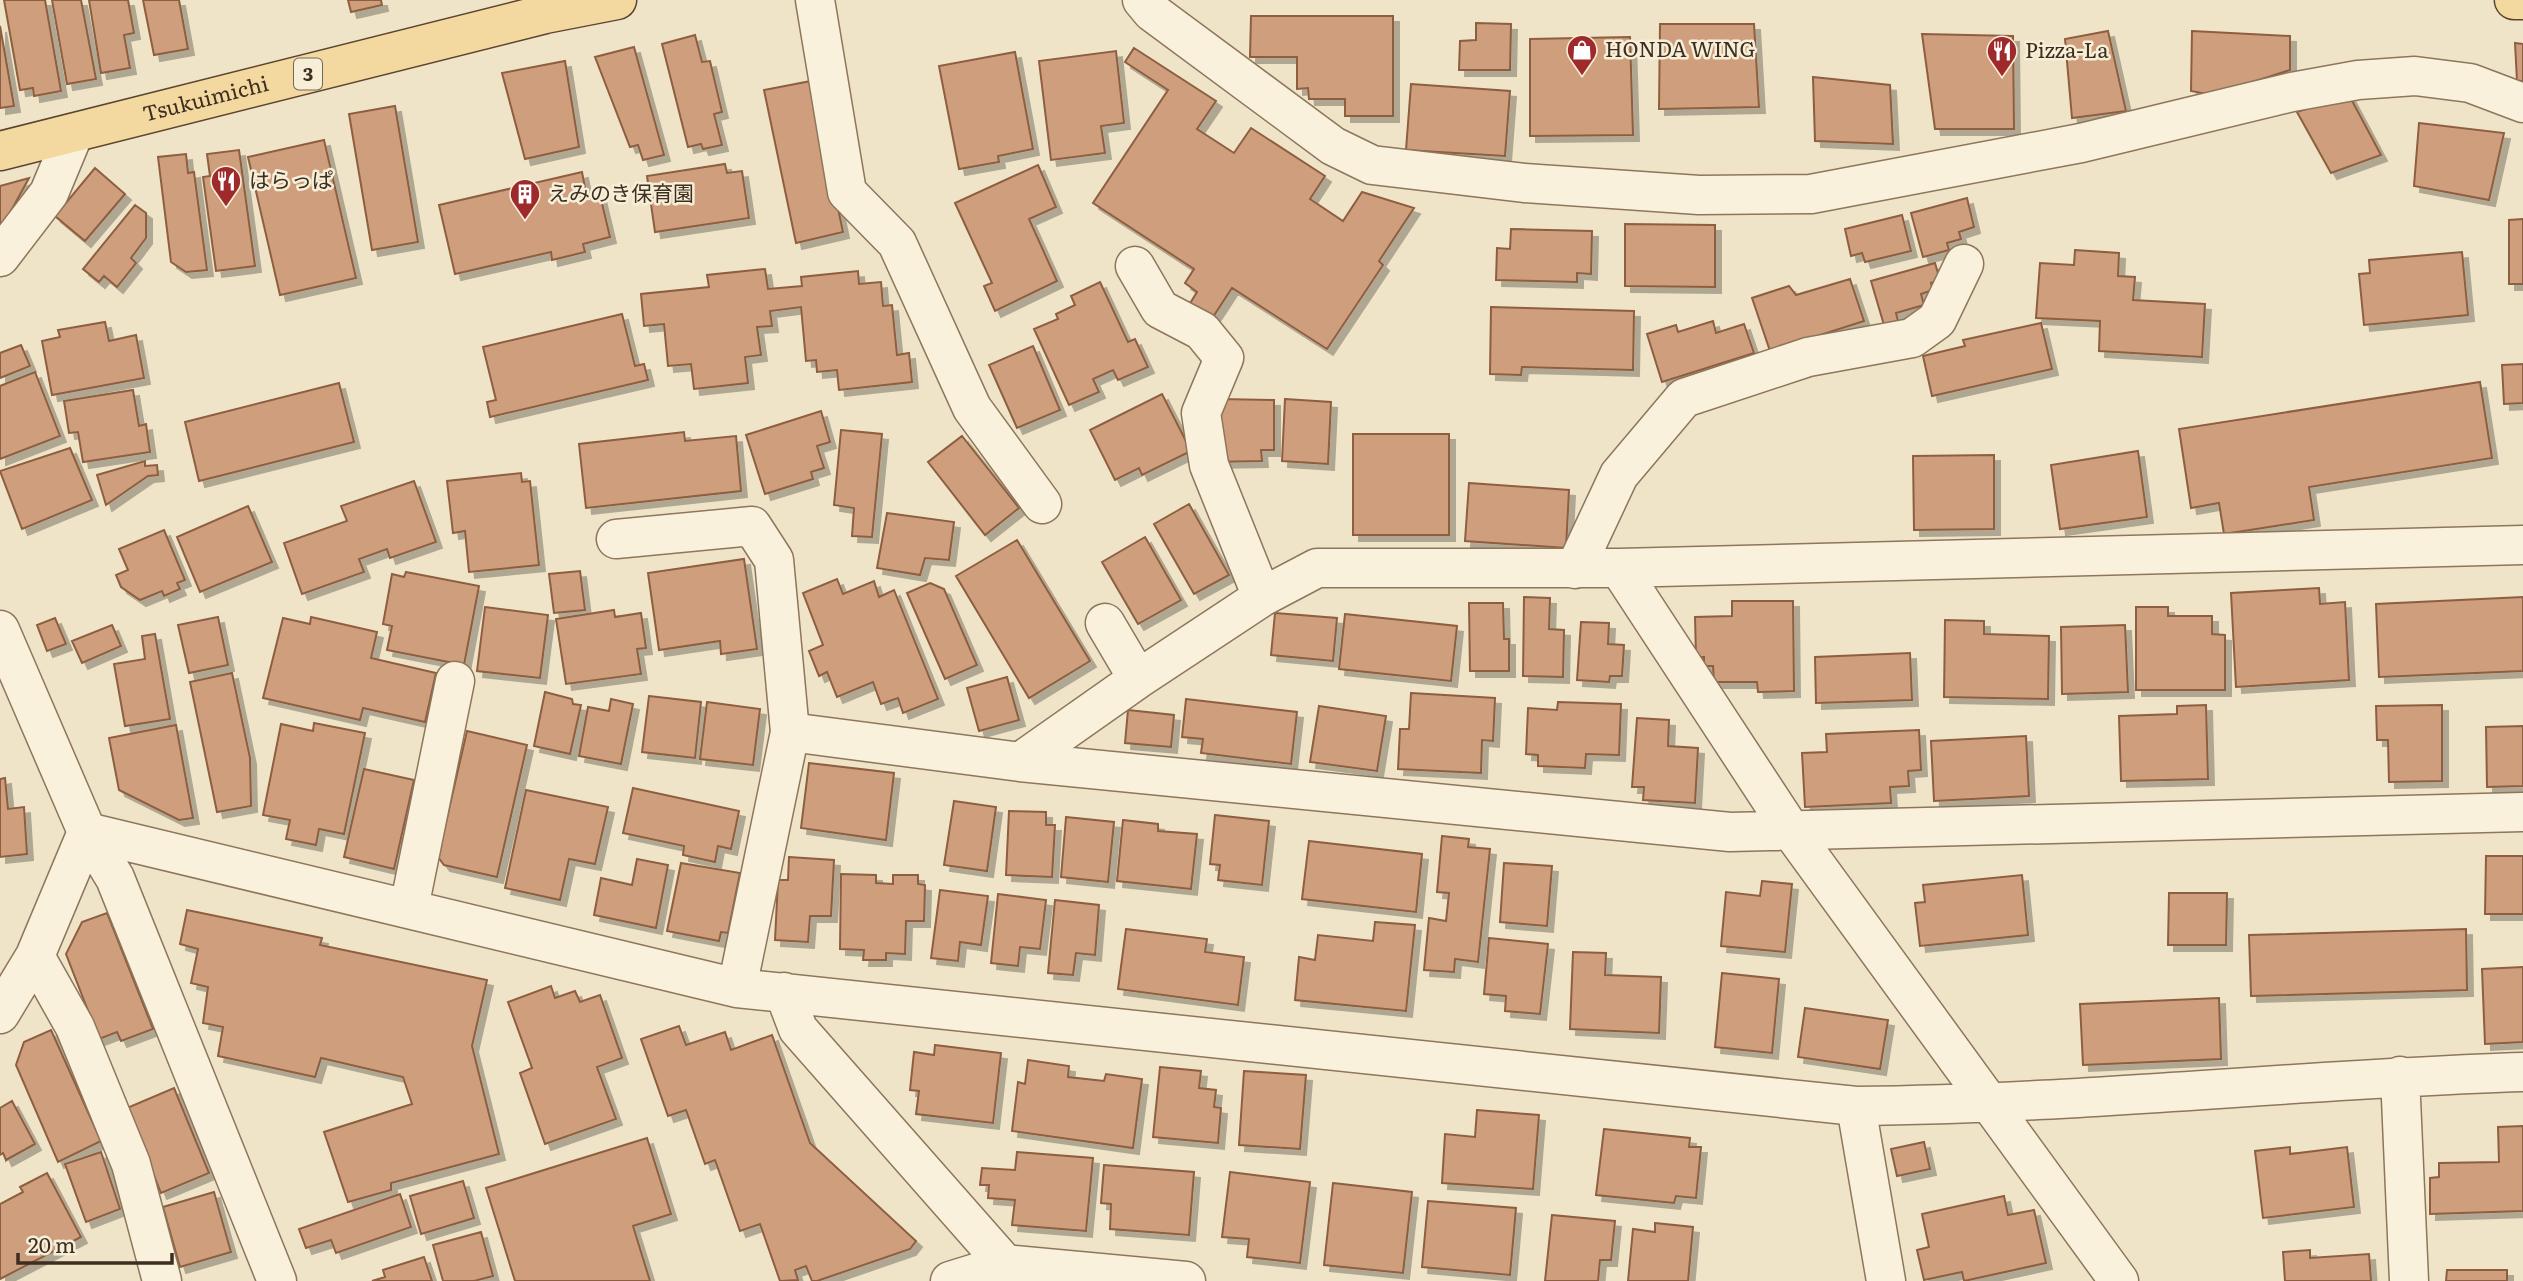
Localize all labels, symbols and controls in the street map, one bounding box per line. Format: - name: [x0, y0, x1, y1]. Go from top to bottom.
- place label: HONDA WING: [1605, 32, 1756, 63]
- shop icon: HONDA WING: [1565, 33, 1599, 77]
- place label: Pizza-La: [2025, 33, 2109, 64]
- restaurant icon: Pizza-La: [1985, 34, 2019, 78]
- road number: 3: [294, 58, 322, 90]
- street label: Tsukuimichi: [139, 66, 271, 128]
- place label: はらっぱ: [249, 163, 333, 194]
- restaurant icon: はらっぱ: [209, 164, 243, 208]
- place label: えみのき保育園: [548, 176, 694, 207]
- building icon: えみのき保育園: [508, 177, 542, 221]
- scale bar: [18, 1222, 172, 1266]
- text: 20 m: [28, 1228, 75, 1259]

